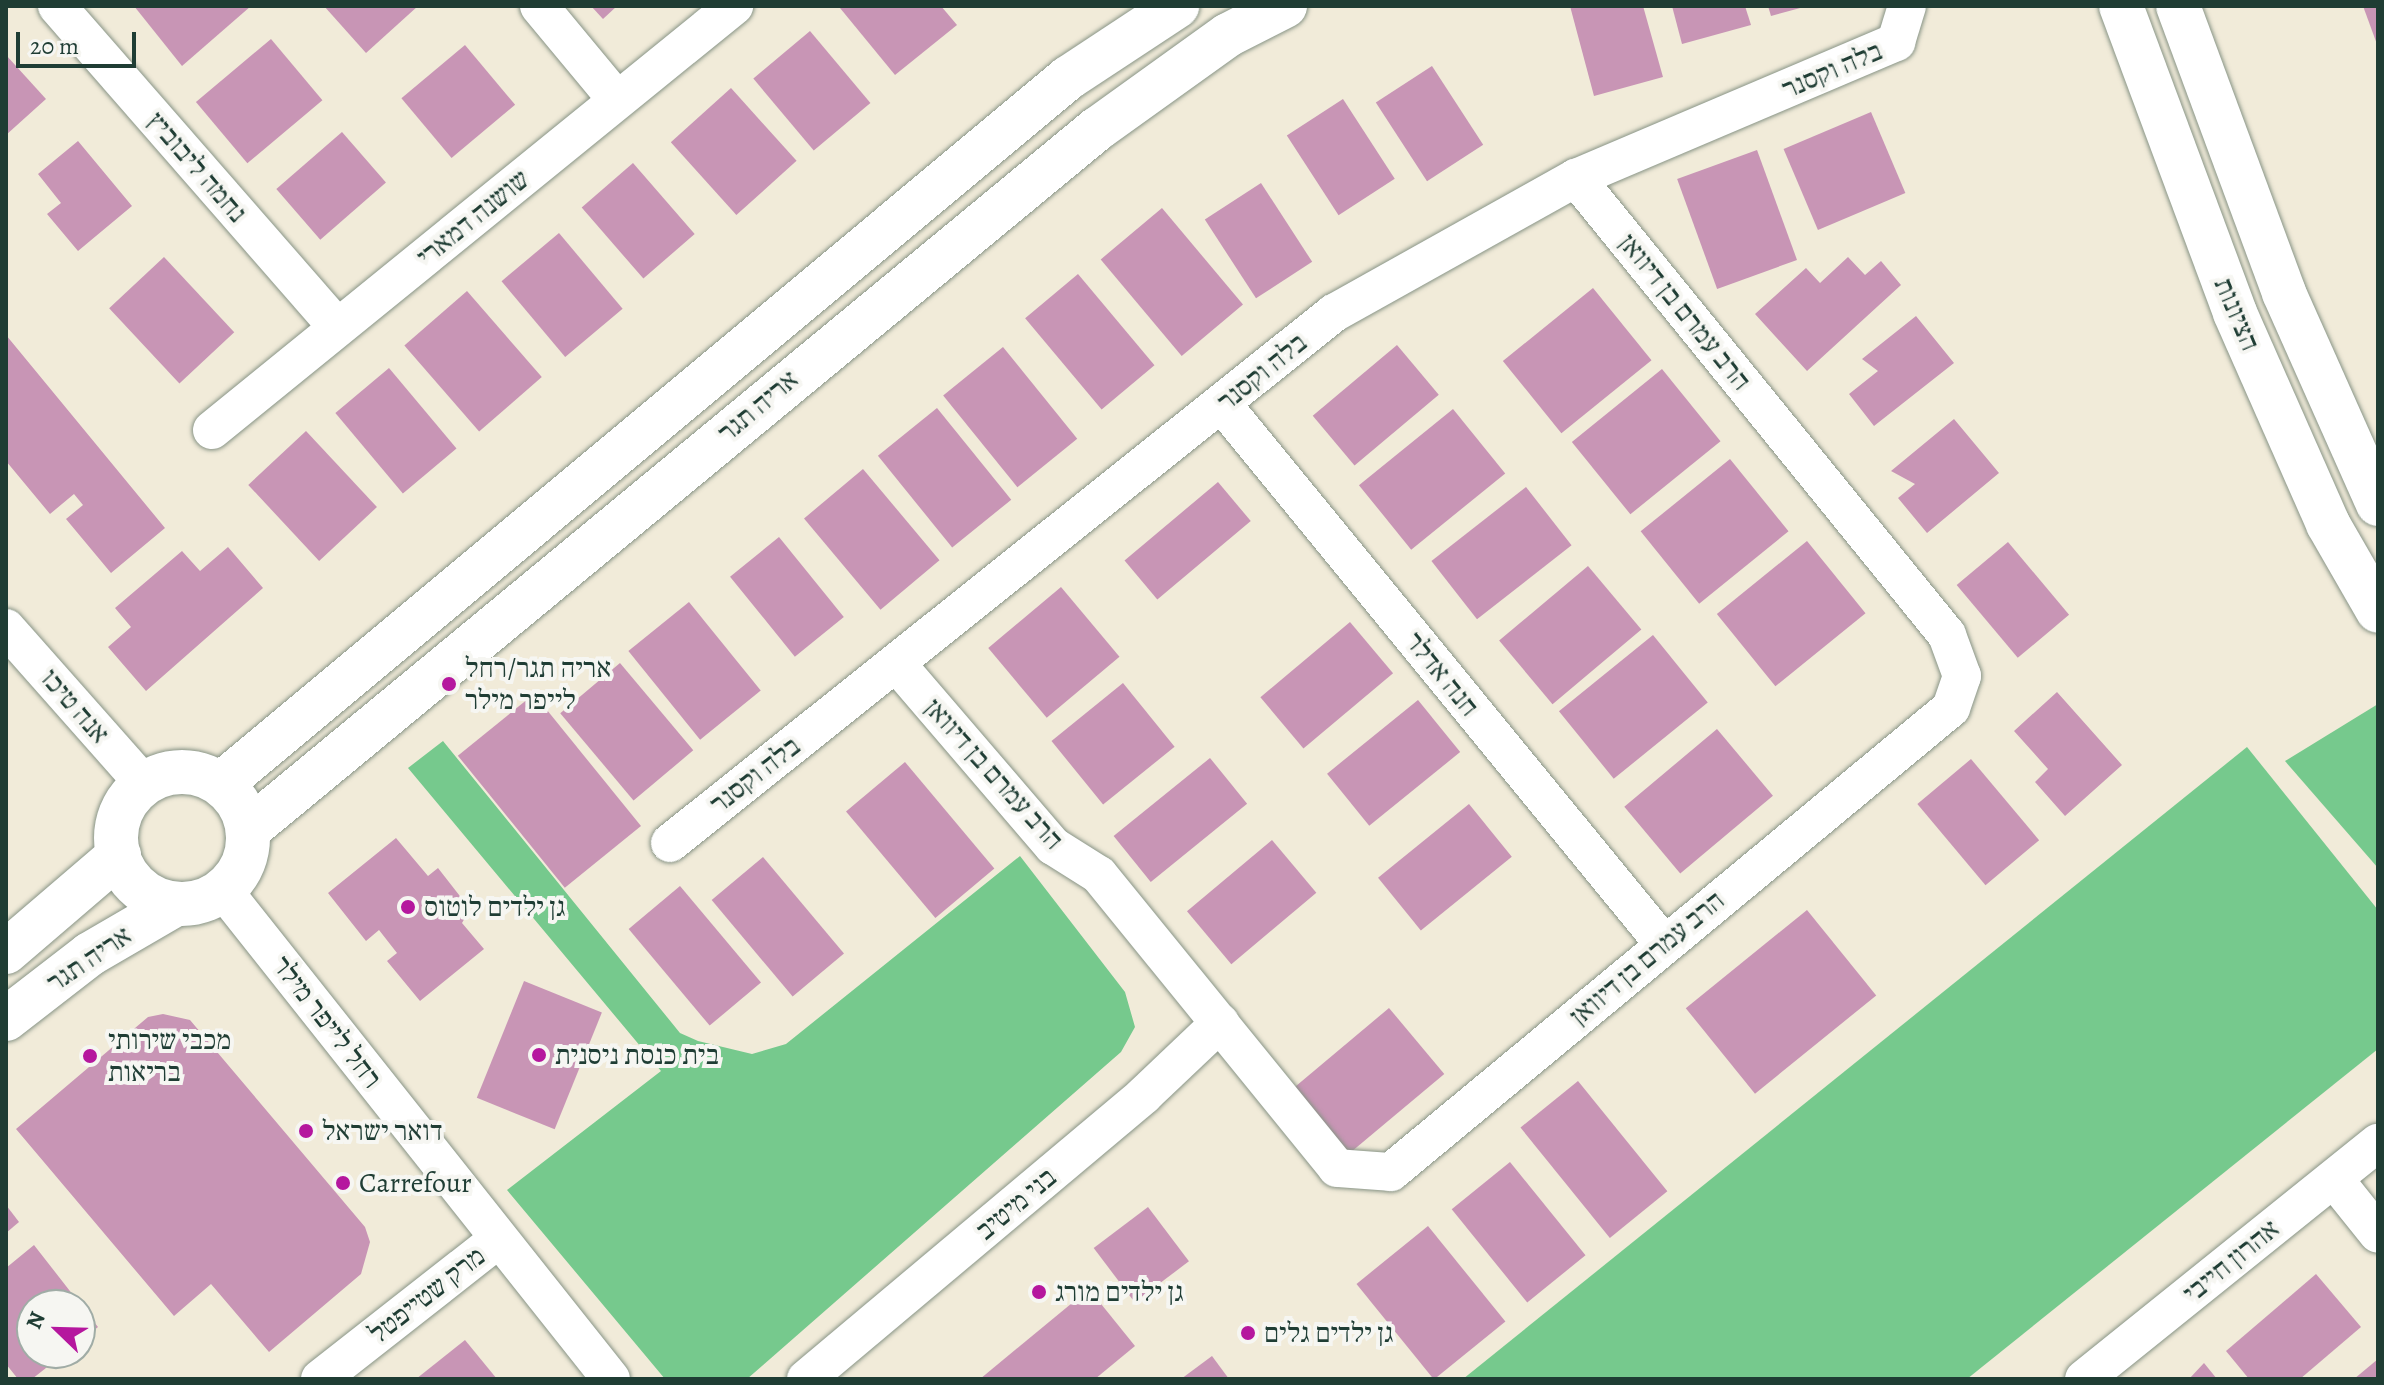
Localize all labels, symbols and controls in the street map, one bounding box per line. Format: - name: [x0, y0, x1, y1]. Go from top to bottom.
- scale bar: [20, 16, 140, 66]
- text: 20 m: [30, 30, 79, 62]
- street label: בלה וקסנר: [1777, 34, 1887, 106]
- street label: נחמה ליבוביץ: [140, 105, 254, 229]
- street label: שושנה דמארי: [410, 162, 536, 274]
- street label: הרב עמרם בן דיוואן: [1612, 227, 1758, 397]
- street label: הציונות: [2207, 272, 2267, 356]
- street label: בלה וקסנר: [1210, 326, 1314, 418]
- street label: אריה תגר: [711, 363, 805, 449]
- street label: חנה אדלר: [1398, 625, 1486, 723]
- place label: אריה תגר/רחל לייפר מילר: [465, 651, 611, 717]
- street label: אנה טיכו: [33, 662, 117, 750]
- marker: אריה תגר/רחל לייפר מילר: [440, 675, 458, 693]
- street label: הרב עמרם בן דיוואן: [917, 692, 1071, 856]
- street label: בלה וקסנר: [703, 729, 807, 821]
- street label: הרב עמרם בן דיוואן: [1563, 884, 1731, 1032]
- place label: גן ילדים לוטוס: [424, 890, 565, 924]
- marker: גן ילדים לוטוס: [399, 898, 417, 916]
- street label: אריה תגר: [40, 919, 138, 999]
- street label: רחל לייפר מילר: [265, 949, 389, 1095]
- place label: מכבי שירותי בריאות: [108, 1023, 231, 1089]
- place label: בית כנסת ניסנית: [555, 1038, 719, 1072]
- marker: מכבי שירותי בריאות: [79, 1045, 101, 1067]
- marker: בית כנסת ניסנית: [530, 1046, 548, 1064]
- place label: דואר ישראל: [322, 1114, 443, 1148]
- marker: דואר ישראל: [297, 1122, 315, 1140]
- street label: בני מיטיב: [969, 1161, 1063, 1247]
- place label: Carrefour: [359, 1166, 472, 1200]
- marker: Carrefour: [334, 1174, 352, 1192]
- street label: אהרון חייבי: [2176, 1212, 2286, 1310]
- street label: מרק שטייפטל: [362, 1239, 492, 1351]
- place label: גן ילדים מורג: [1055, 1275, 1184, 1309]
- marker: גן ילדים מורג: [1030, 1283, 1048, 1301]
- north arrow: [16, 1289, 96, 1369]
- text: N: [19, 1307, 53, 1334]
- place label: גן ילדים גלים: [1264, 1316, 1393, 1350]
- marker: גן ילדים גלים: [1239, 1324, 1257, 1342]

